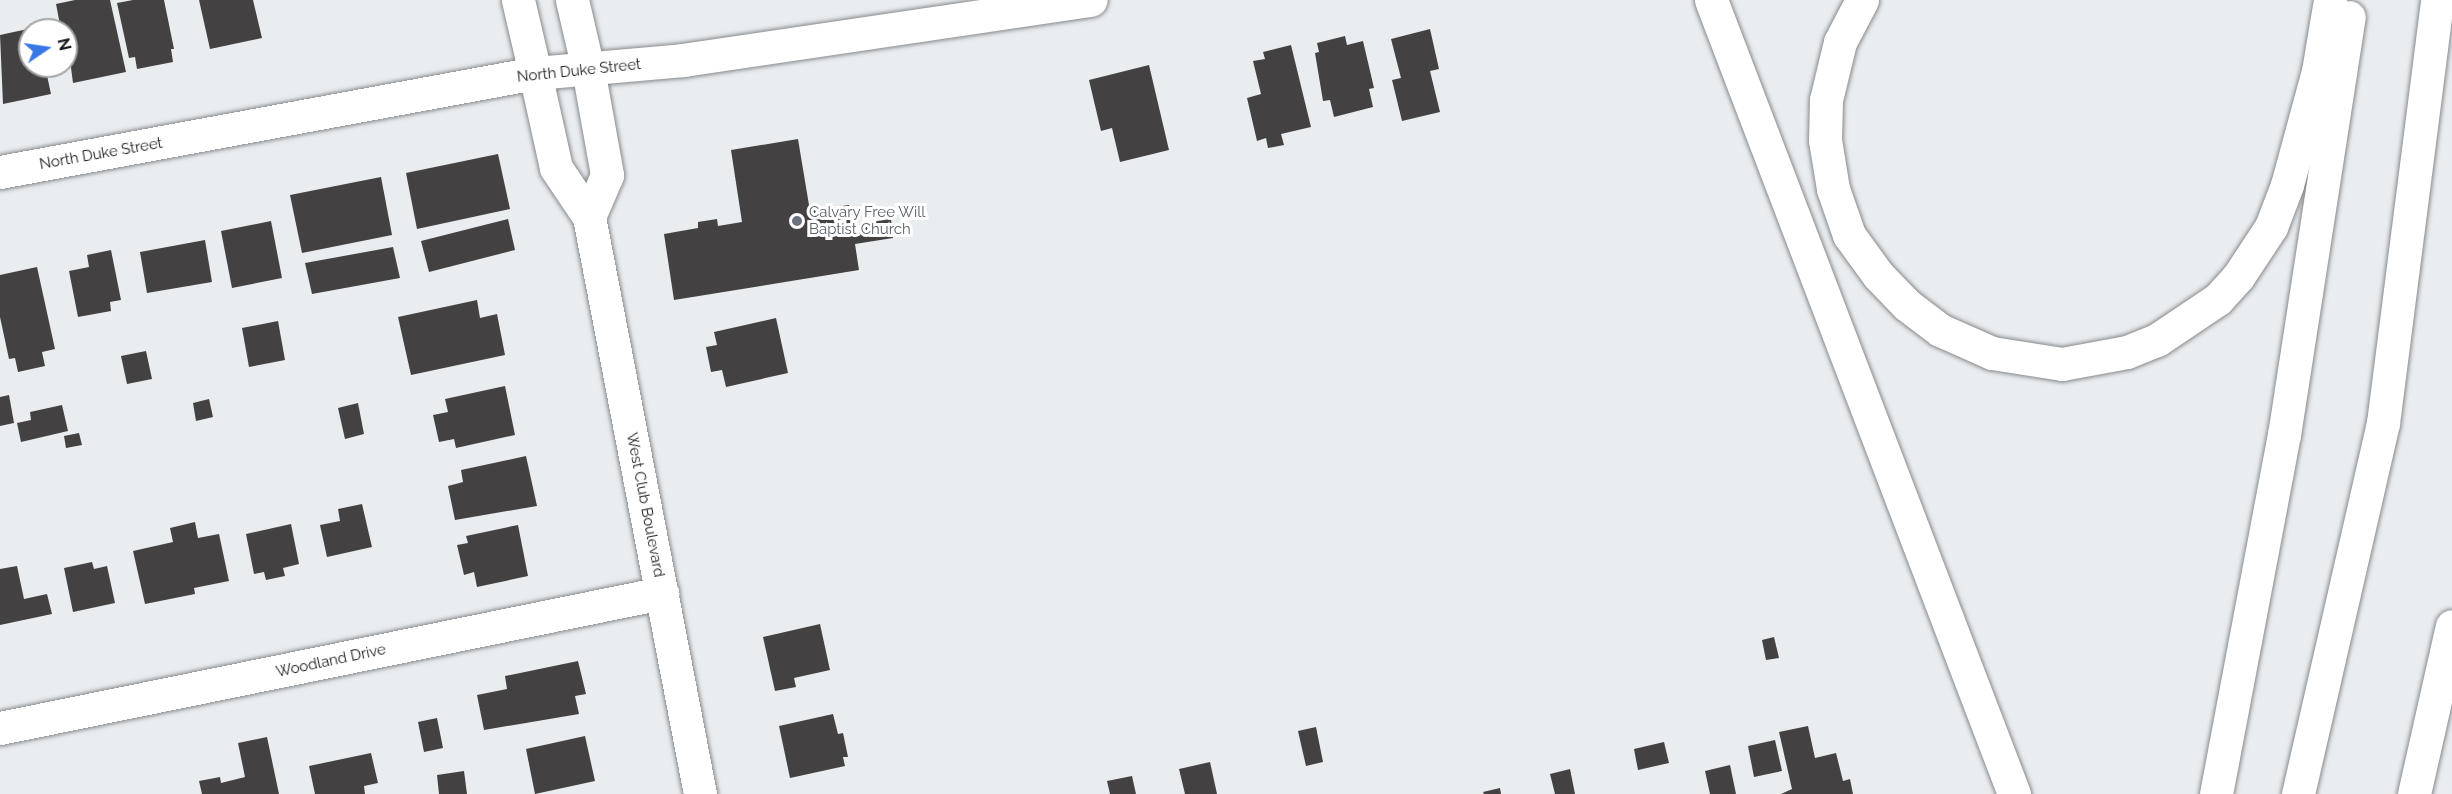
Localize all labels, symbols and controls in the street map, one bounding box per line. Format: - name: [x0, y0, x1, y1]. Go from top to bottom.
- north arrow: [18, 18, 78, 78]
- text: N: [53, 36, 75, 52]
- street label: North Duke Street: [516, 56, 642, 86]
- street label: North Duke Street: [38, 134, 164, 174]
- place label: Calvary Free Will Baptist Church: [809, 203, 926, 238]
- marker: Calvary Free Will Baptist Church: [790, 214, 804, 228]
- street label: West Club Boulevard: [622, 431, 668, 579]
- street label: Woodland Drive: [274, 641, 388, 681]

